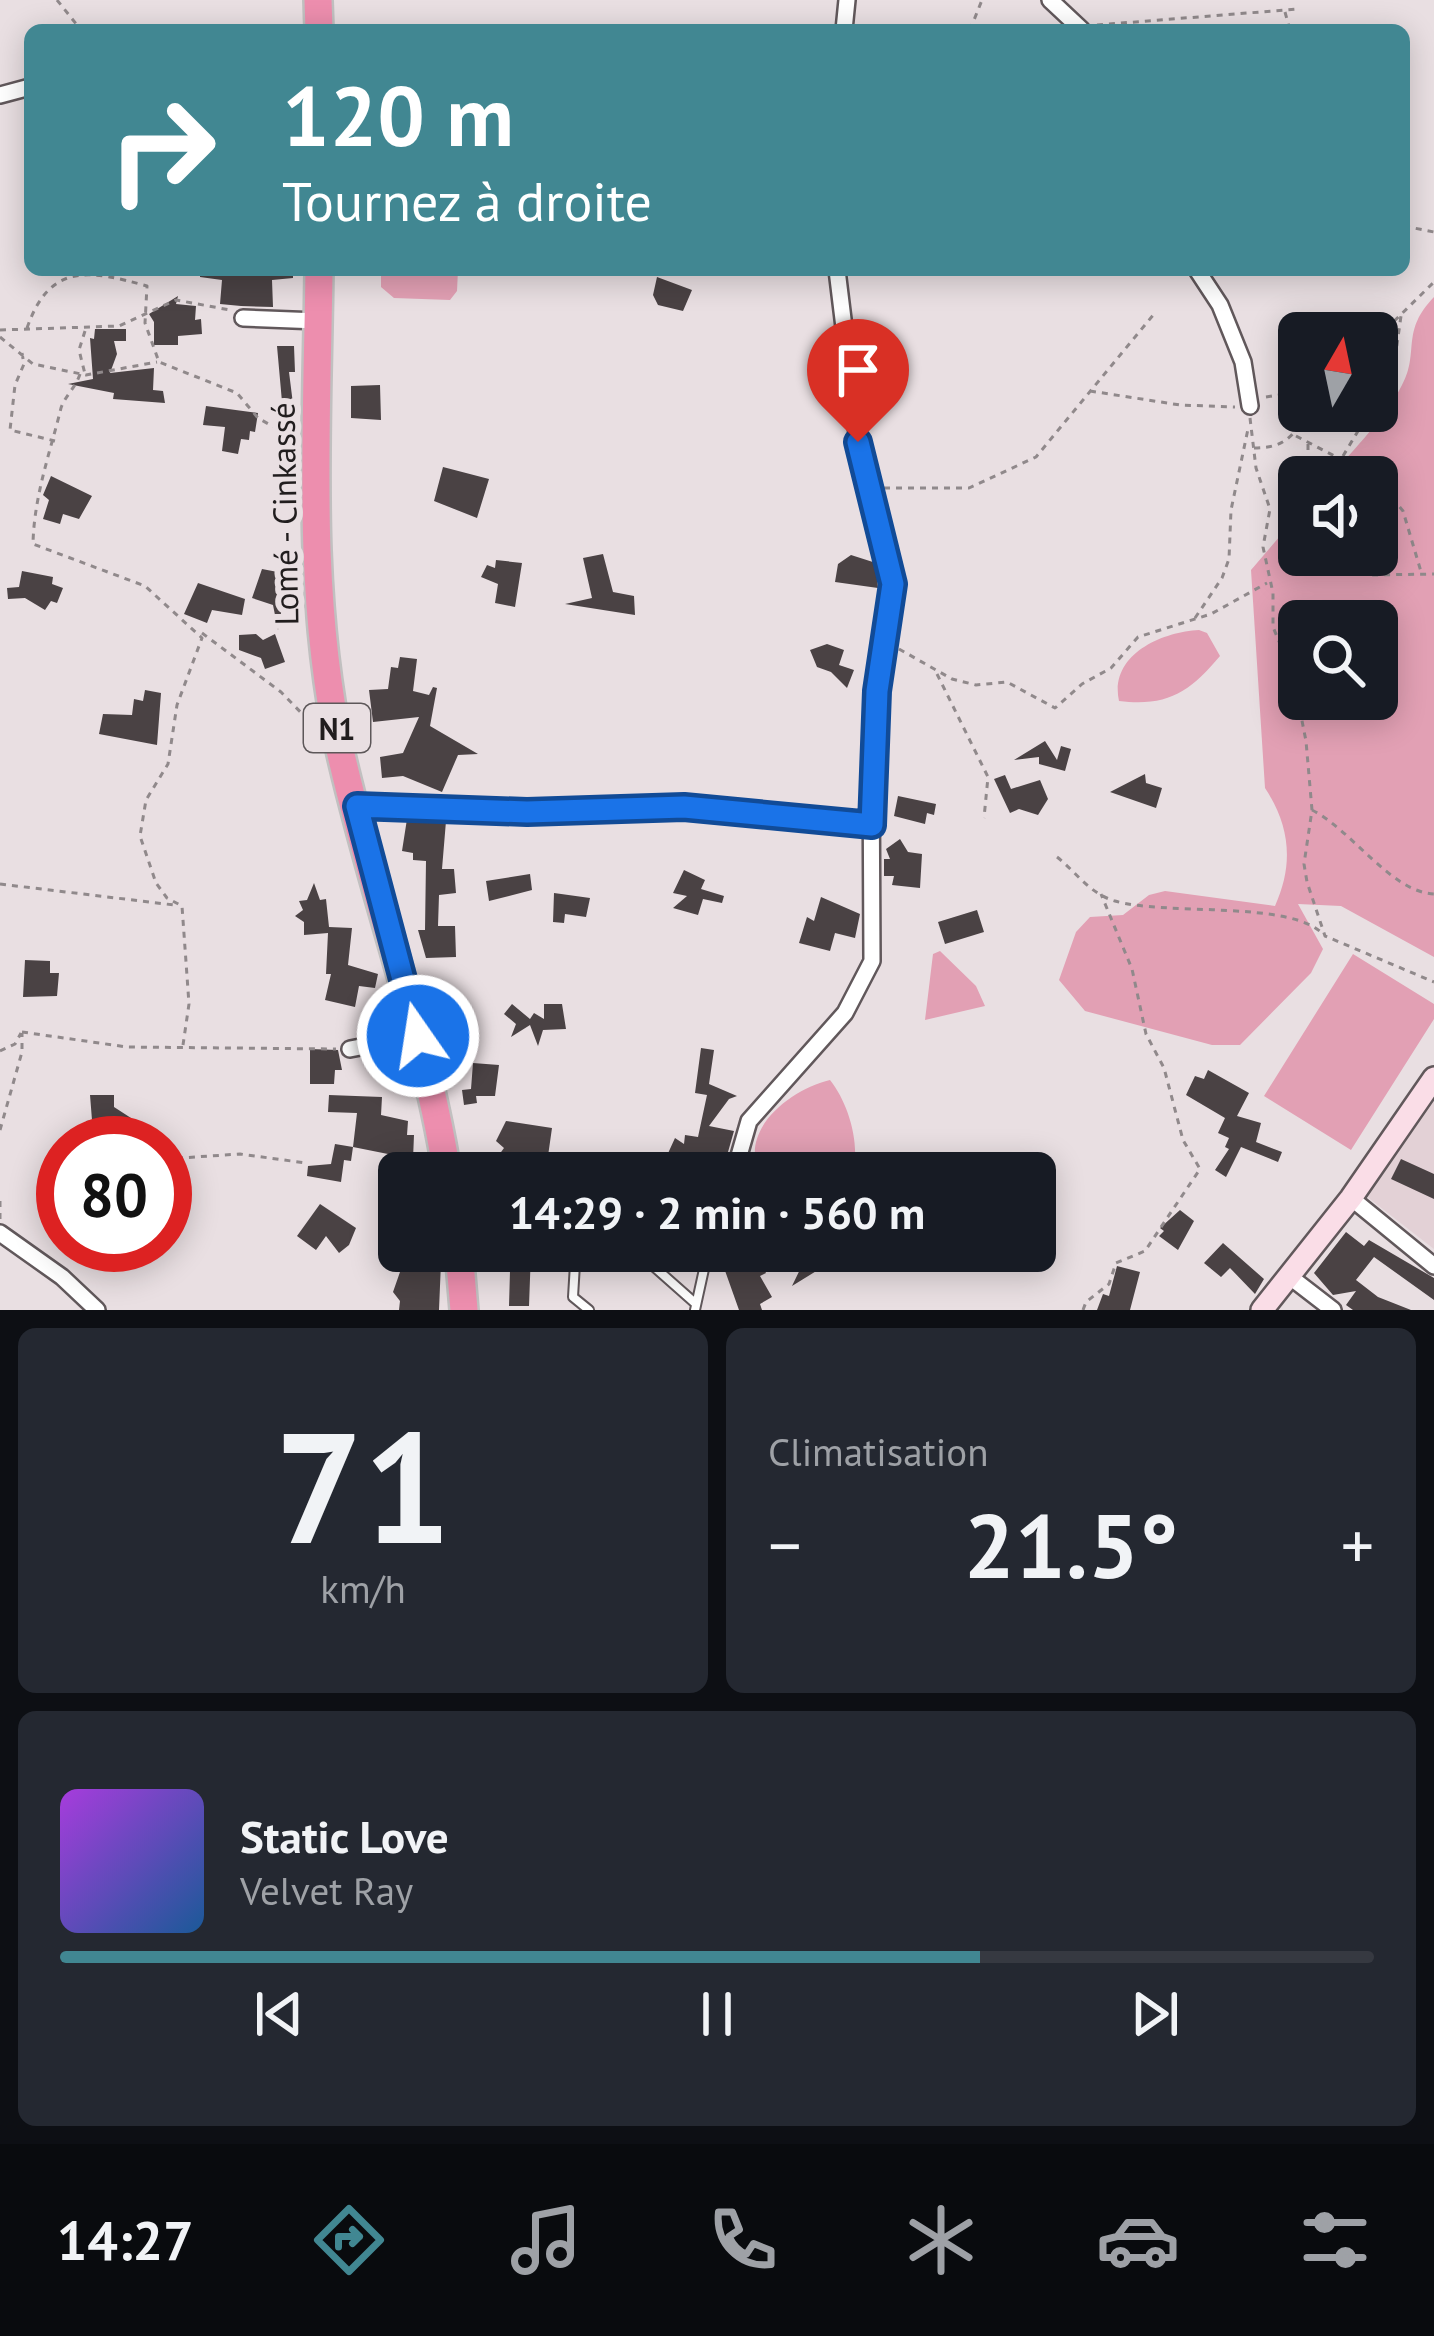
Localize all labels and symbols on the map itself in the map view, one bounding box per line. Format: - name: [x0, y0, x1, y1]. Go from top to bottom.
- north arrow: [1278, 312, 1398, 432]
- pin: [807, 319, 909, 442]
- street label: Lomé - Cinkassé: [261, 402, 307, 626]
- road number: N1: [304, 704, 370, 752]
- position arrow: [355, 973, 481, 1099]
- speed limit sign: 80: [36, 1116, 192, 1272]

